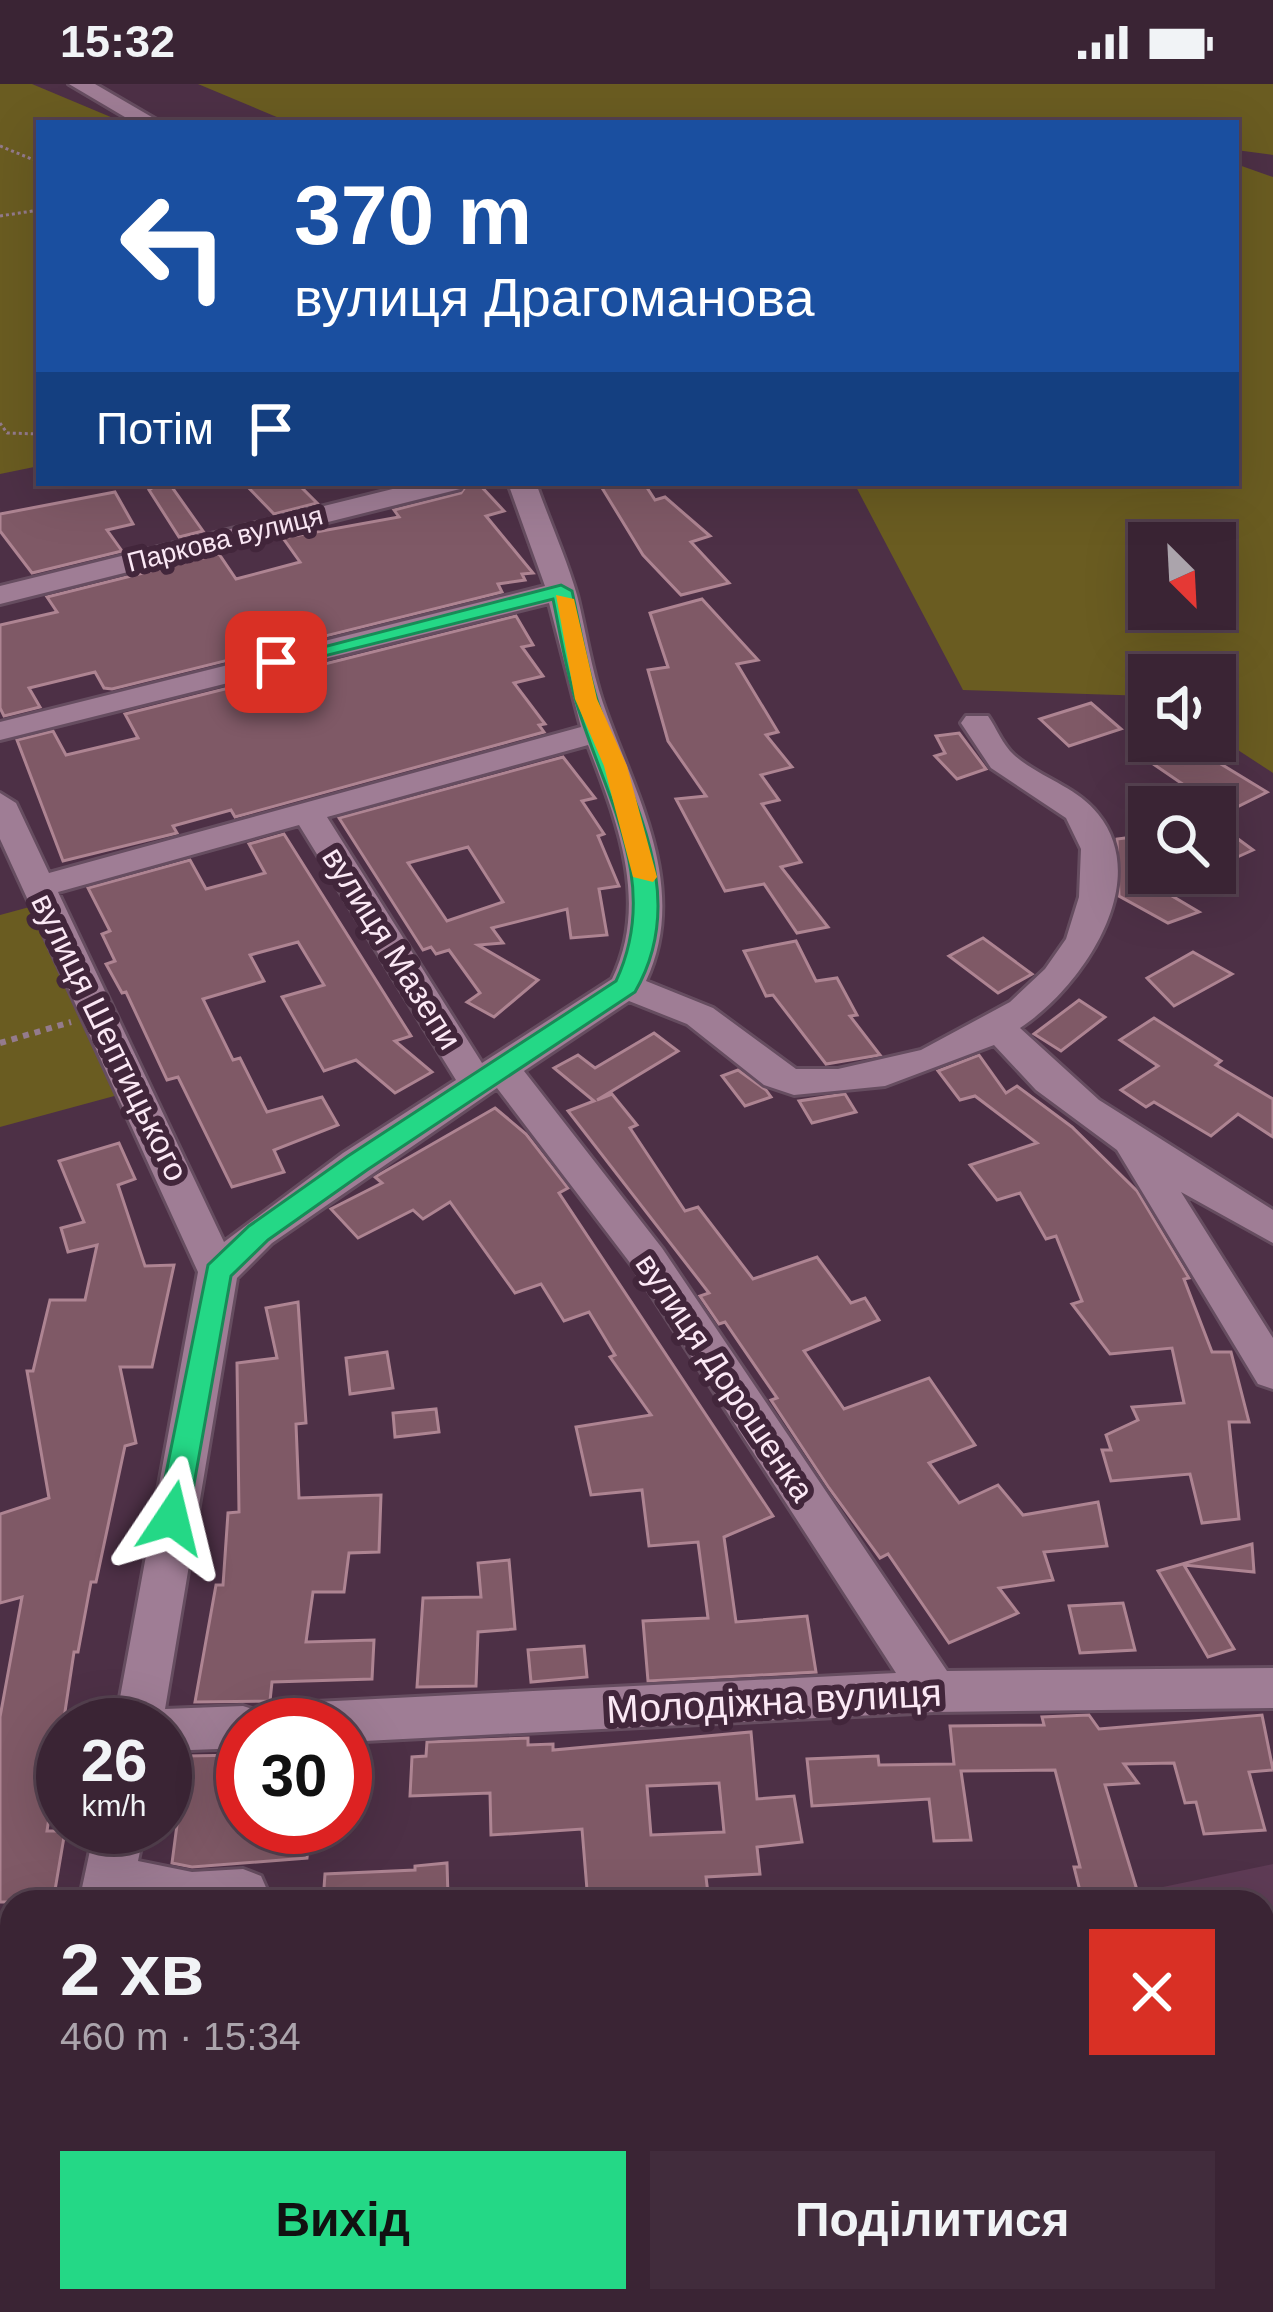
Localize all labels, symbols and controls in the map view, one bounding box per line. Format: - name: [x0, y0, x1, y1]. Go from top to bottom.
- text: 15:32: [60, 16, 175, 67]
- icon: left: [96, 168, 252, 324]
- text: 370 m: [294, 168, 532, 262]
- text: вулиця Драгоманова: [294, 267, 814, 327]
- icon: arrive: [238, 396, 304, 462]
- text: Потім: [96, 403, 214, 454]
- street label: Паркова вулиця: [124, 500, 326, 578]
- north arrow: [1128, 522, 1236, 630]
- map controls: [1128, 522, 1236, 894]
- pin: [225, 611, 327, 713]
- icon: arrive: [243, 629, 309, 695]
- button: sound: [1128, 654, 1236, 762]
- button: search: [1128, 786, 1236, 894]
- street label: вулиця Мазепи: [315, 840, 469, 1056]
- street label: вулиця Шептицького: [24, 887, 196, 1187]
- street label: вулиця Дорошенка: [628, 1246, 822, 1508]
- position arrow: [109, 1455, 235, 1581]
- street label: Молодіжна вулиця: [605, 1671, 943, 1731]
- speed limit sign: 30: [216, 1698, 372, 1854]
- text: 26: [81, 1727, 147, 1794]
- text: km/h: [81, 1789, 147, 1822]
- button: close: [1089, 1929, 1215, 2055]
- text: 2 хв: [60, 1930, 204, 2010]
- text: 460 m · 15:34: [60, 2015, 301, 2058]
- button: Вихід: [60, 2151, 626, 2289]
- button: Поділитися: [650, 2151, 1215, 2289]

